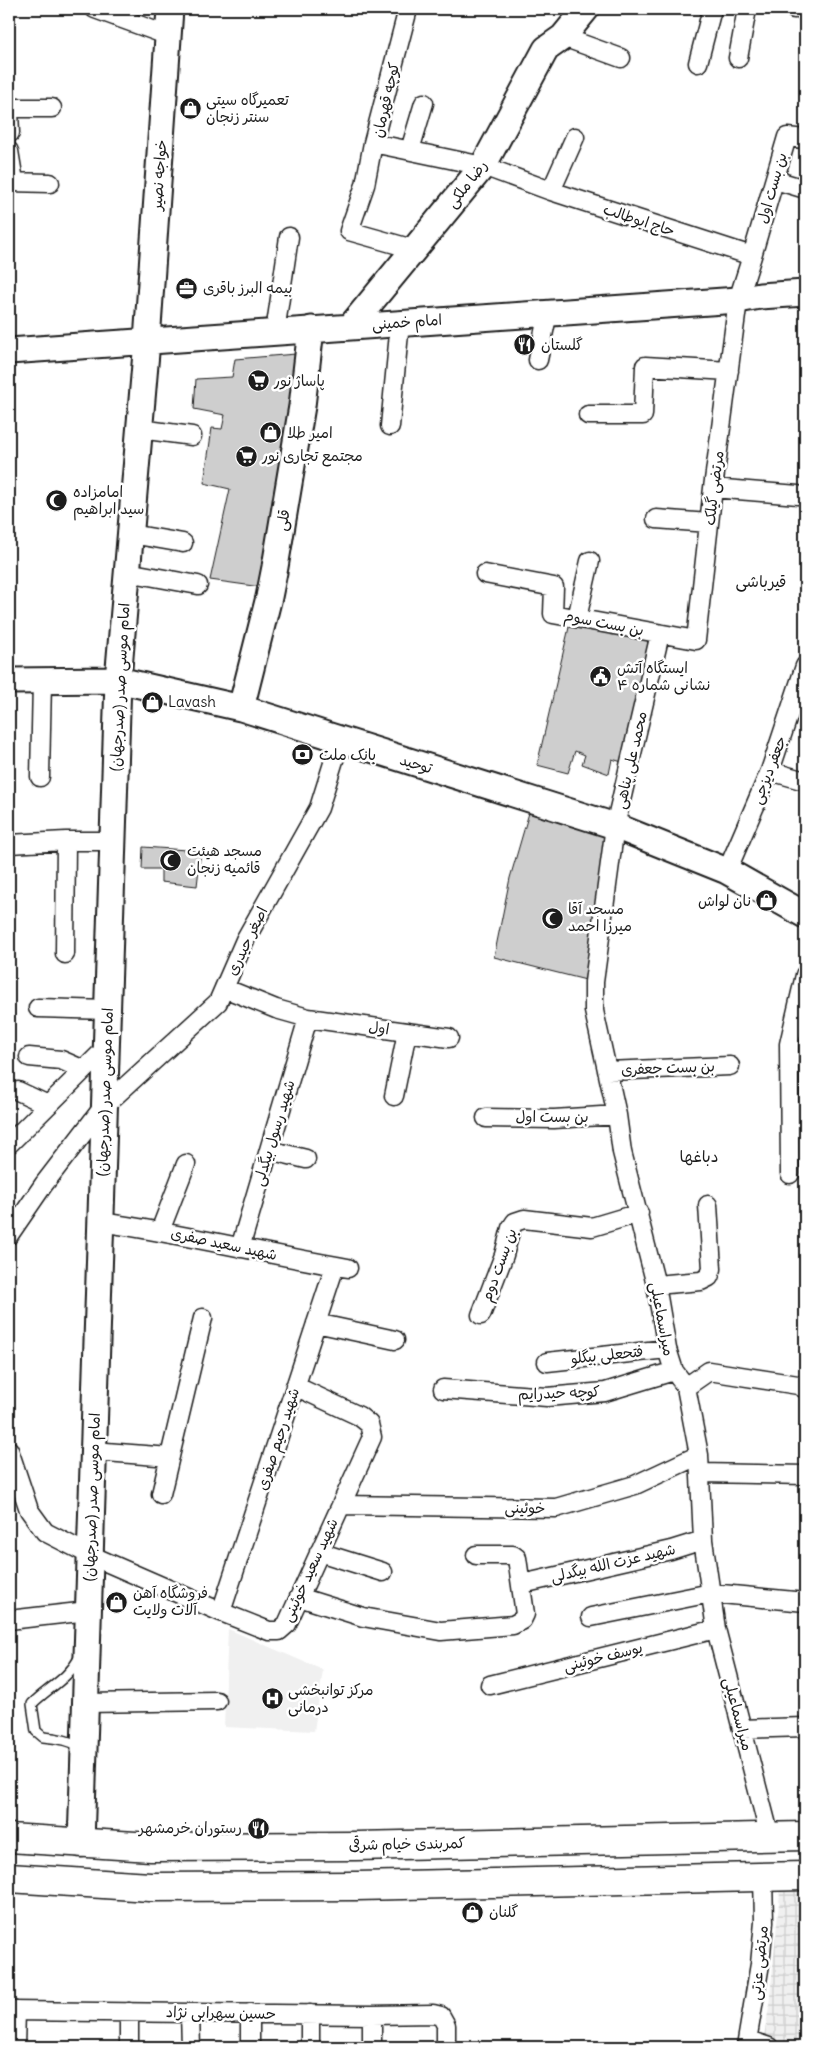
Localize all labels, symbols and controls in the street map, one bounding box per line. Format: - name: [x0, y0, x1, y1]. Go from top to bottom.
- street label: کوچه قهرمان: [368, 60, 404, 140]
- place label: تعمیرگاه سیتی سنتر زنجان: [206, 90, 290, 126]
- shop icon: تعمیرگاه سیتی سنتر زنجان: [178, 97, 202, 121]
- street label: خواجه نصیر: [146, 139, 170, 213]
- street label: بن بست اول: [752, 150, 791, 226]
- street label: رضا ملکی: [442, 156, 492, 212]
- street label: حاج ابوطالب: [601, 199, 677, 241]
- office icon: بیمه البرز باقری: [175, 276, 199, 300]
- place label: بیمه البرز باقری: [203, 278, 293, 297]
- street label: امام خمینی: [371, 310, 443, 335]
- restaurant icon: گلستان: [513, 333, 537, 357]
- place label: گلستان: [541, 335, 583, 354]
- supermarket icon: پاساژ نور: [246, 369, 270, 393]
- place label: پاساژ نور: [273, 371, 325, 391]
- shop icon: امیر طلا: [259, 421, 283, 445]
- place label: امیر طلا: [287, 423, 333, 442]
- supermarket icon: مجتمع تجارى نور: [234, 444, 258, 468]
- place label: مجتمع تجارى نور: [261, 446, 363, 467]
- street label: مرتضی گیلک: [699, 449, 729, 527]
- place label: امامزاده سید ابراهیم: [73, 482, 144, 521]
- mosque icon: امامزاده سید ابراهیم: [45, 489, 69, 513]
- street label: قلی: [271, 508, 295, 532]
- district label: قیرباشی: [736, 571, 787, 592]
- street label: (صدرجهان) امام موسی صدر: [106, 602, 135, 772]
- street label: بن بست سوم: [562, 605, 646, 642]
- place label: ایستگاه آتش نشانی شماره ۴: [617, 658, 710, 695]
- public building icon: ایستگاه آتش نشانی شماره ۴: [589, 665, 613, 689]
- shop icon: Lavash: [140, 690, 164, 714]
- place label: Lavash: [168, 692, 216, 711]
- street label: محمد علی پناهی: [610, 709, 652, 811]
- street label: جعفر دیزجی: [747, 733, 791, 807]
- bank icon: بانک ملت: [291, 743, 315, 767]
- place label: بانک ملت: [319, 745, 376, 764]
- street label: توحید: [397, 750, 435, 778]
- place label: مسجد هیئت قائمیه زنجان: [187, 841, 262, 877]
- mosque icon: مسجد هیئت قائمیه زنجان: [159, 848, 183, 872]
- shop icon: نان لواش: [755, 889, 779, 913]
- place label: نان لواش: [698, 891, 751, 911]
- place label: مسجد آقا میرزا احمد: [568, 899, 632, 935]
- street label: اصغر حیدری: [222, 903, 271, 978]
- mosque icon: مسجد آقا میرزا احمد: [540, 906, 564, 930]
- street label: (صدرجهان) امام موسی صدر: [92, 1007, 119, 1177]
- street label: اول: [368, 1017, 391, 1038]
- street label: بن بست جعفری: [621, 1056, 715, 1079]
- street label: شهید رسول بیگدلی: [248, 1077, 300, 1189]
- street label: بن بست اول: [515, 1107, 589, 1126]
- district label: دباغها: [679, 1146, 719, 1166]
- street label: شهید سعید صفری: [169, 1223, 279, 1264]
- street label: بن بست دوم: [476, 1226, 523, 1305]
- street label: میراسماعیلی: [645, 1280, 679, 1358]
- street label: فتحعلی بیگلو: [569, 1341, 644, 1369]
- street label: کوچه حیدرایم: [518, 1382, 600, 1406]
- street label: شهید رحیم صفری: [252, 1385, 305, 1493]
- street label: (صدرجهان) امام موسی صدر: [79, 1412, 106, 1582]
- street label: خوئینی: [504, 1498, 546, 1518]
- street label: شهید سعید خوئینی: [277, 1515, 343, 1625]
- street label: شهید عزت الله بیگدلی: [549, 1539, 677, 1587]
- place label: فروشگاه آهن آلات ولایت: [133, 1583, 208, 1619]
- shop icon: فروشگاه آهن آلات ولایت: [105, 1590, 129, 1614]
- street label: یوسف خوئینی: [561, 1638, 645, 1676]
- street label: میراسماعیلی: [719, 1675, 757, 1753]
- place label: مرکز توانبخشی درمانی: [288, 1680, 374, 1717]
- hospital icon: مرکز توانبخشی درمانی: [260, 1687, 284, 1711]
- restaurant icon: رستوران خرمشهر: [246, 1816, 270, 1840]
- place label: رستوران خرمشهر: [137, 1818, 242, 1838]
- street label: کمربندی خیام شرقی: [349, 1832, 465, 1856]
- shop icon: گلنان: [461, 1900, 485, 1924]
- place label: گلنان: [489, 1902, 518, 1921]
- street label: مرتضی عزتی: [745, 1925, 773, 2001]
- street label: حسین سهرابی نژاد: [166, 2002, 276, 2024]

